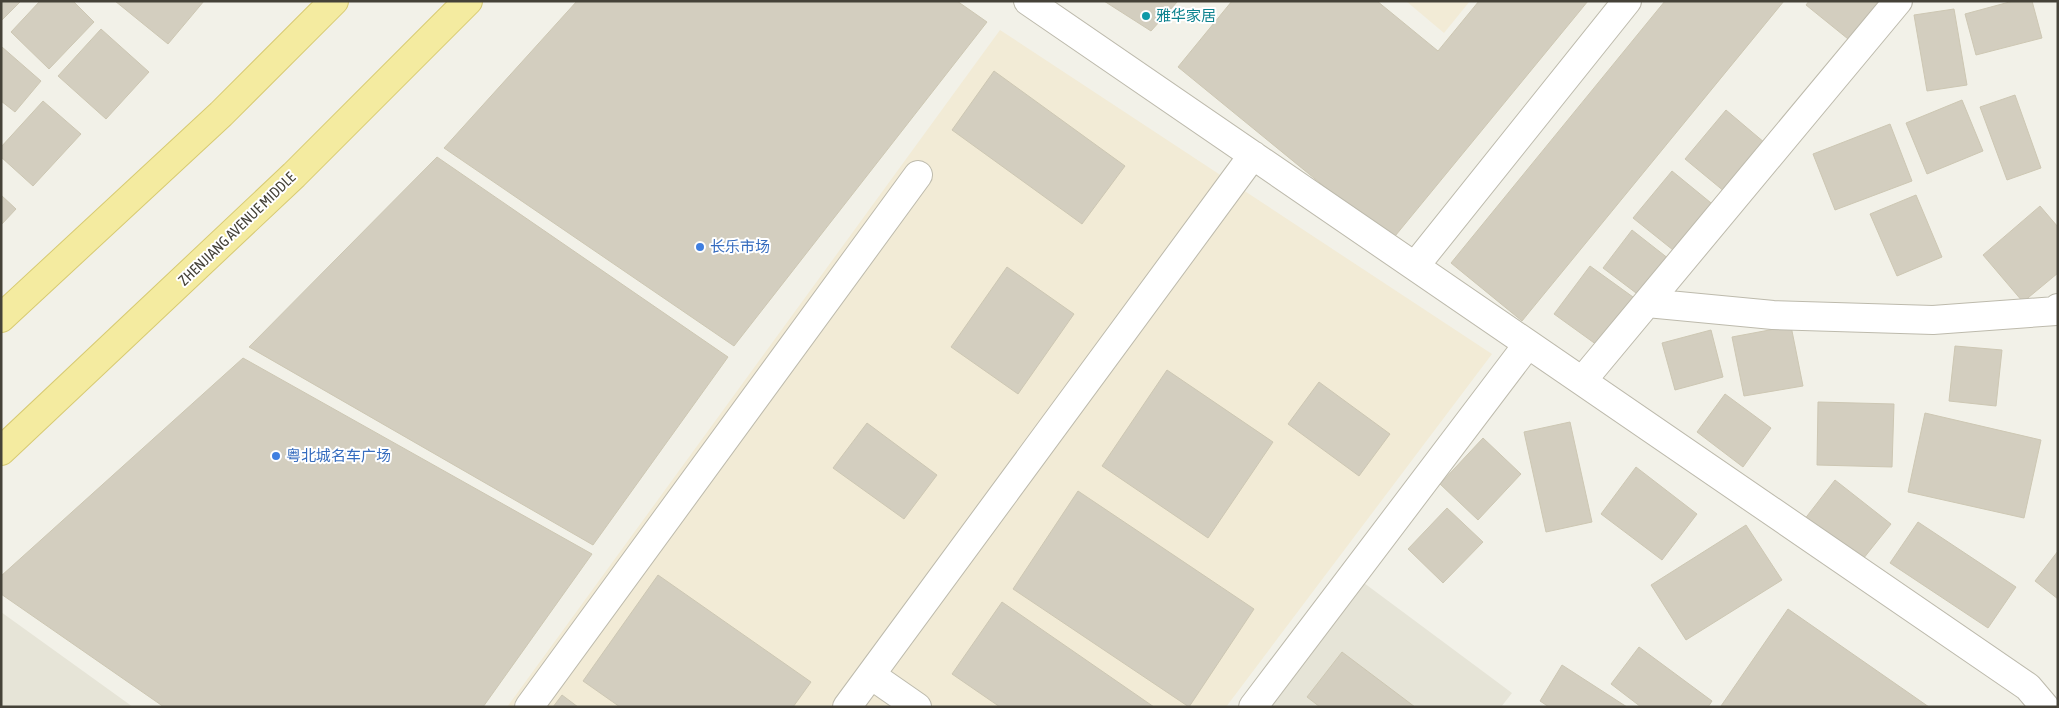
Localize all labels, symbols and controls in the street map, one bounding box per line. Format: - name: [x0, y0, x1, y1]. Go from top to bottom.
- place label: 雅华家居: [1156, 7, 1216, 24]
- marker: 雅华家居: [1140, 10, 1152, 22]
- street label: ZHENJIANG AVENUE MIDDLE: [175, 168, 299, 289]
- place label: 长乐市场: [710, 238, 770, 255]
- marker: 长乐市场: [694, 241, 706, 253]
- place label: 粤北城名车广场: [286, 447, 391, 464]
- marker: 粤北城名车广场: [270, 450, 282, 462]

